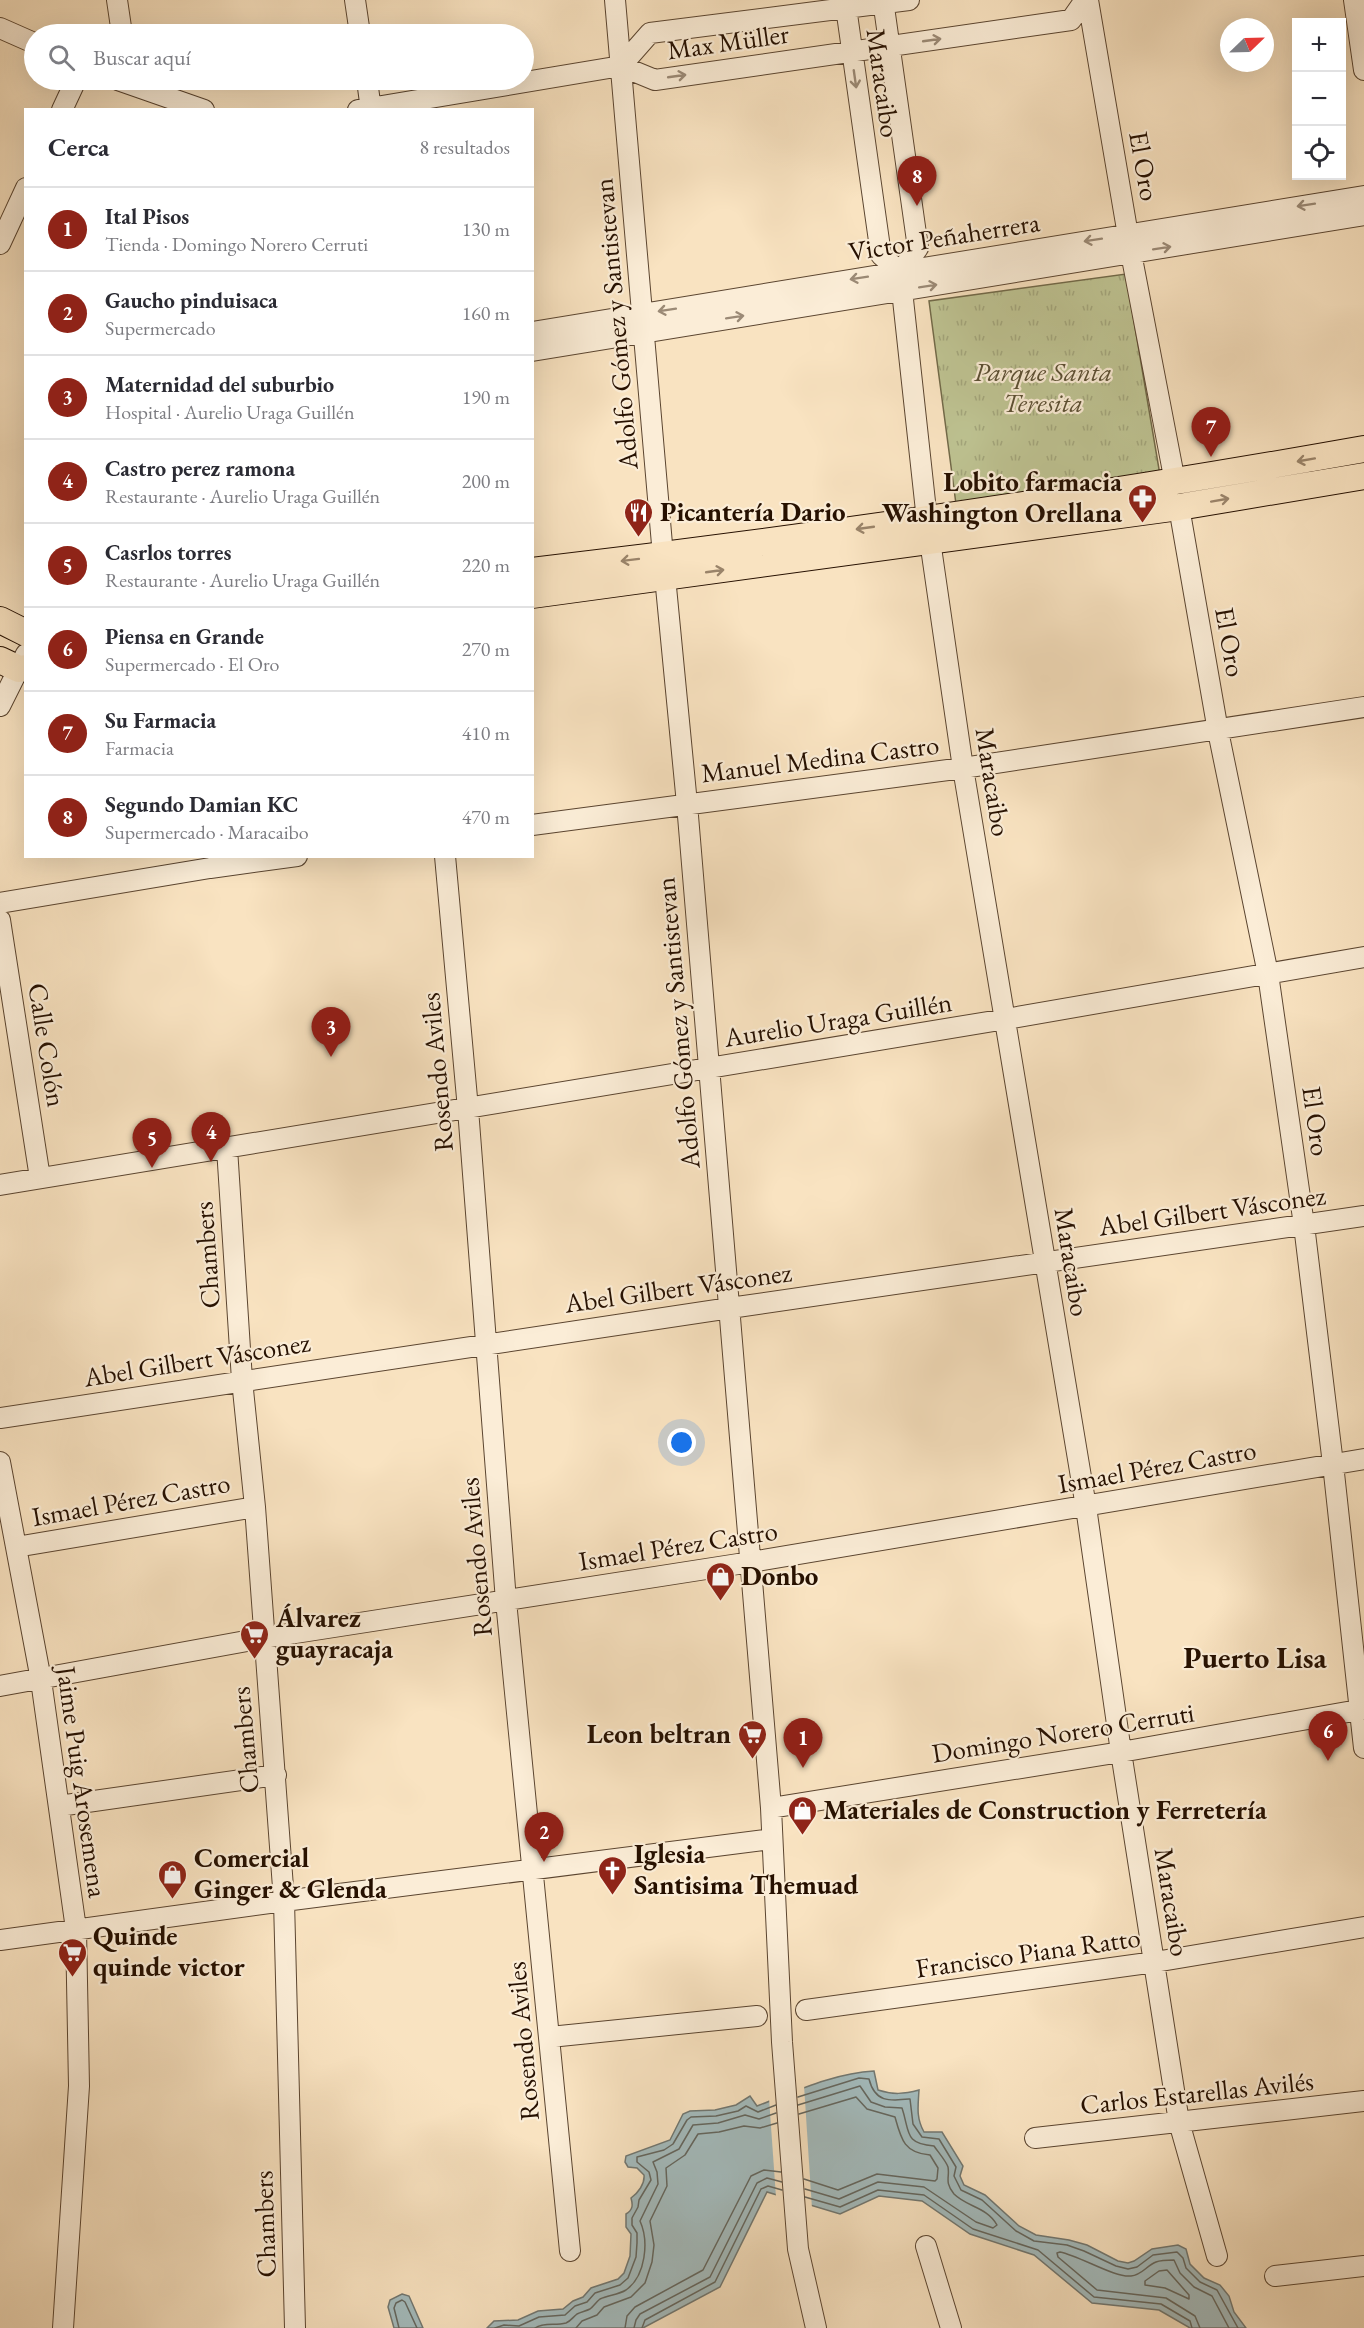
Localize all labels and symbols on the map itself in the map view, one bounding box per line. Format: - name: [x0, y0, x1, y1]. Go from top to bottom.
- street label: Max Müller: [665, 16, 791, 67]
- north arrow: [1220, 18, 1274, 72]
- street label: Maracaibo: [859, 26, 908, 140]
- one-way arrow: [922, 34, 942, 45]
- one-way arrow: [850, 68, 861, 88]
- one-way arrow: [666, 71, 686, 82]
- street label: El Oro: [1121, 128, 1168, 203]
- pin: 8: [898, 156, 936, 206]
- street label: Adolfo Gómez y Santistevan: [585, 177, 646, 472]
- one-way arrow: [1297, 200, 1317, 211]
- street label: Victor Peñaherrera: [846, 204, 1042, 269]
- one-way arrow: [1084, 235, 1103, 246]
- one-way arrow: [1151, 242, 1171, 253]
- one-way arrow: [850, 273, 870, 284]
- one-way arrow: [917, 281, 937, 292]
- one-way arrow: [657, 304, 677, 315]
- one-way arrow: [725, 312, 745, 323]
- park label: Parque Santa Teresita: [974, 354, 1112, 420]
- pin: 7: [1192, 408, 1230, 457]
- one-way arrow: [1297, 454, 1317, 465]
- place label: Lobito farmacia Washington Orellana: [882, 464, 1122, 530]
- pharmacy icon: Lobito farmacia Washington Orellana: [1127, 482, 1159, 524]
- place label: Picantería Dario: [660, 494, 846, 529]
- one-way arrow: [1210, 495, 1230, 506]
- restaurant icon: Picantería Dario: [623, 496, 655, 538]
- one-way arrow: [855, 523, 875, 534]
- one-way arrow: [620, 554, 640, 565]
- one-way arrow: [705, 565, 725, 576]
- street label: El Oro: [1207, 604, 1254, 679]
- street label: Maracaibo: [968, 725, 1019, 839]
- street label: Manuel Medina Castro: [699, 727, 941, 790]
- street label: Adolfo Gómez y Santistevan: [647, 876, 708, 1171]
- street label: Calle Colón: [20, 980, 75, 1109]
- street label: Aurelio Uraga Guillén: [720, 984, 954, 1055]
- street label: Rosendo Aviles: [412, 991, 461, 1153]
- pin: 3: [312, 1008, 350, 1057]
- street label: El Oro: [1294, 1084, 1339, 1158]
- pin: 4: [192, 1112, 230, 1162]
- pin: 5: [132, 1118, 172, 1168]
- street label: Abel Gilbert Vásconez: [1095, 1177, 1328, 1244]
- street label: Chambers: [185, 1200, 228, 1310]
- street label: Maracaibo: [1047, 1205, 1098, 1319]
- street label: Abel Gilbert Vásconez: [561, 1254, 794, 1321]
- street label: Abel Gilbert Vásconez: [80, 1324, 313, 1395]
- your location: [667, 1428, 696, 1457]
- street label: Ismael Pérez Castro: [1055, 1432, 1259, 1501]
- street label: Ismael Pérez Castro: [29, 1465, 233, 1534]
- street label: Rosendo Aviles: [451, 1476, 500, 1638]
- street label: Ismael Pérez Castro: [576, 1513, 780, 1578]
- place label: Donbo: [741, 1558, 818, 1593]
- shop icon: Donbo: [704, 1560, 736, 1602]
- place label: Álvarez guayracaja: [275, 1600, 393, 1666]
- supermarket icon: Álvarez guayracaja: [239, 1618, 271, 1660]
- district label: Puerto Lisa: [1183, 1638, 1328, 1677]
- street label: Jaime Puig Arosemena: [49, 1662, 116, 1900]
- street label: Chambers: [222, 1685, 267, 1795]
- street label: Domingo Norero Cerruti: [929, 1694, 1197, 1771]
- pin: 6: [1308, 1712, 1348, 1761]
- place label: Leon beltran: [587, 1716, 731, 1751]
- supermarket icon: Leon beltran: [736, 1718, 768, 1760]
- pin: 1: [784, 1718, 822, 1768]
- place label: Materiales de Construction y Ferretería: [823, 1792, 1267, 1827]
- shop icon: Materiales de Construction y Ferretería: [786, 1794, 818, 1836]
- pin: 2: [524, 1812, 564, 1862]
- place label: Iglesia Santisima Themuad: [634, 1836, 858, 1902]
- place label: Comercial Ginger & Glenda: [194, 1840, 387, 1906]
- street label: Maracaibo: [1147, 1845, 1198, 1959]
- church icon: Iglesia Santisima Themuad: [597, 1854, 629, 1896]
- shop icon: Comercial Ginger & Glenda: [157, 1858, 189, 1900]
- place label: Quinde quinde victor: [93, 1918, 246, 1984]
- street label: Francisco Piana Ratto: [913, 1919, 1143, 1986]
- supermarket icon: Quinde quinde victor: [56, 1936, 88, 1978]
- street label: Rosendo Aviles: [498, 1960, 547, 2122]
- street label: Carlos Estarellas Avilés: [1079, 2063, 1315, 2122]
- street label: Chambers: [245, 2170, 284, 2278]

